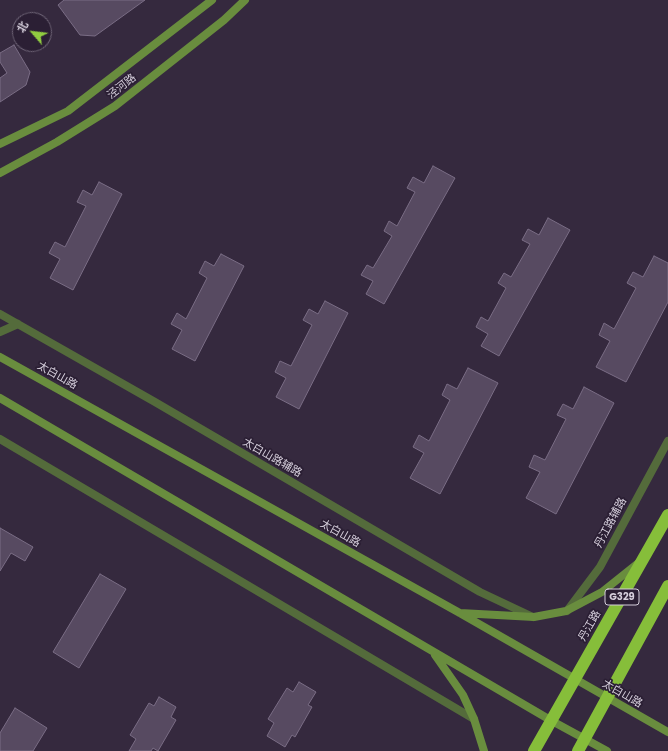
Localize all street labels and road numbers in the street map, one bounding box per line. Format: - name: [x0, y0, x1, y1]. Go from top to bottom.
- street label: 泾河路: [105, 72, 139, 102]
- street label: 太白山路: [35, 360, 79, 392]
- street label: 太白山路辅路: [240, 436, 304, 480]
- street label: 丹江路辅路: [592, 496, 630, 550]
- street label: 太白山路: [318, 518, 362, 550]
- road number: G329: [605, 589, 639, 605]
- street label: 丹江路: [576, 608, 604, 644]
- street label: 太白山路: [600, 677, 644, 711]

